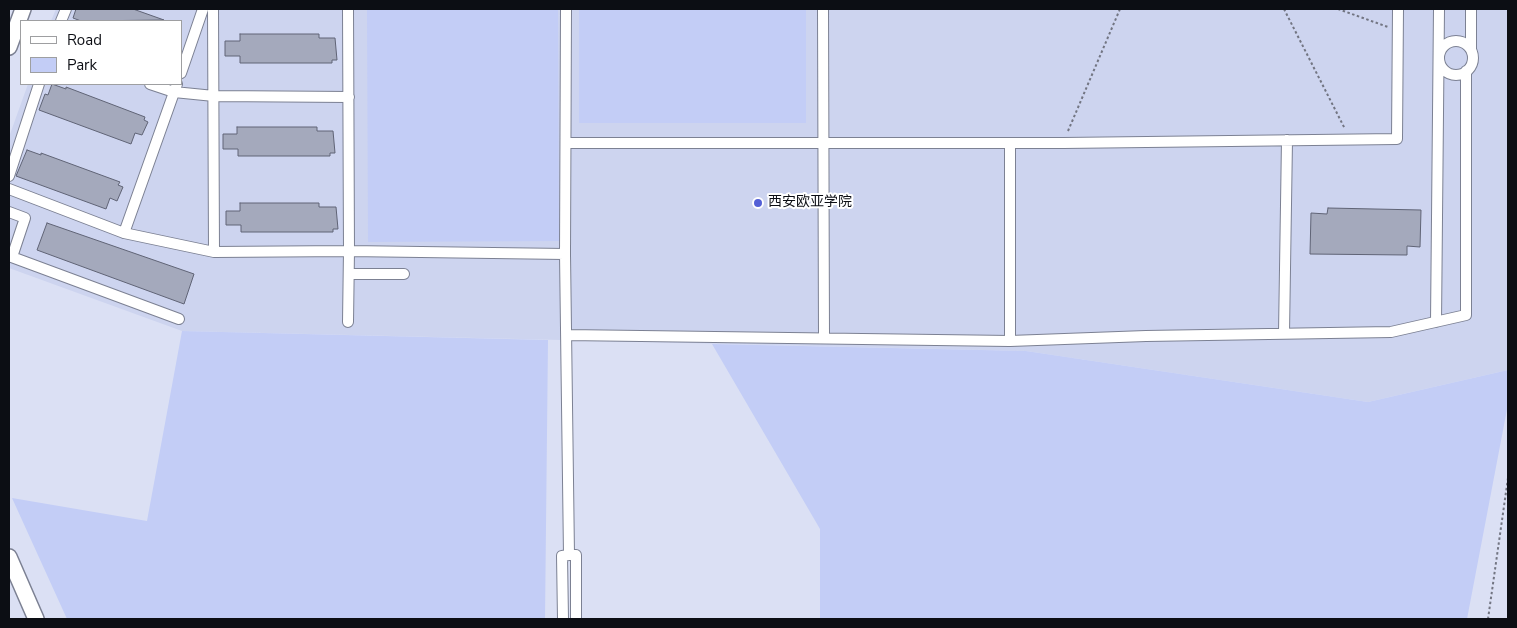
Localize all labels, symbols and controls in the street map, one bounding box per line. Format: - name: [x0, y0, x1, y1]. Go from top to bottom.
- legend: [20, 20, 182, 85]
- text: Road: [67, 30, 102, 50]
- text: Park: [67, 55, 97, 75]
- place label: 西安欧亚学院: [768, 195, 852, 211]
- marker: 西安欧亚学院: [752, 197, 764, 209]

